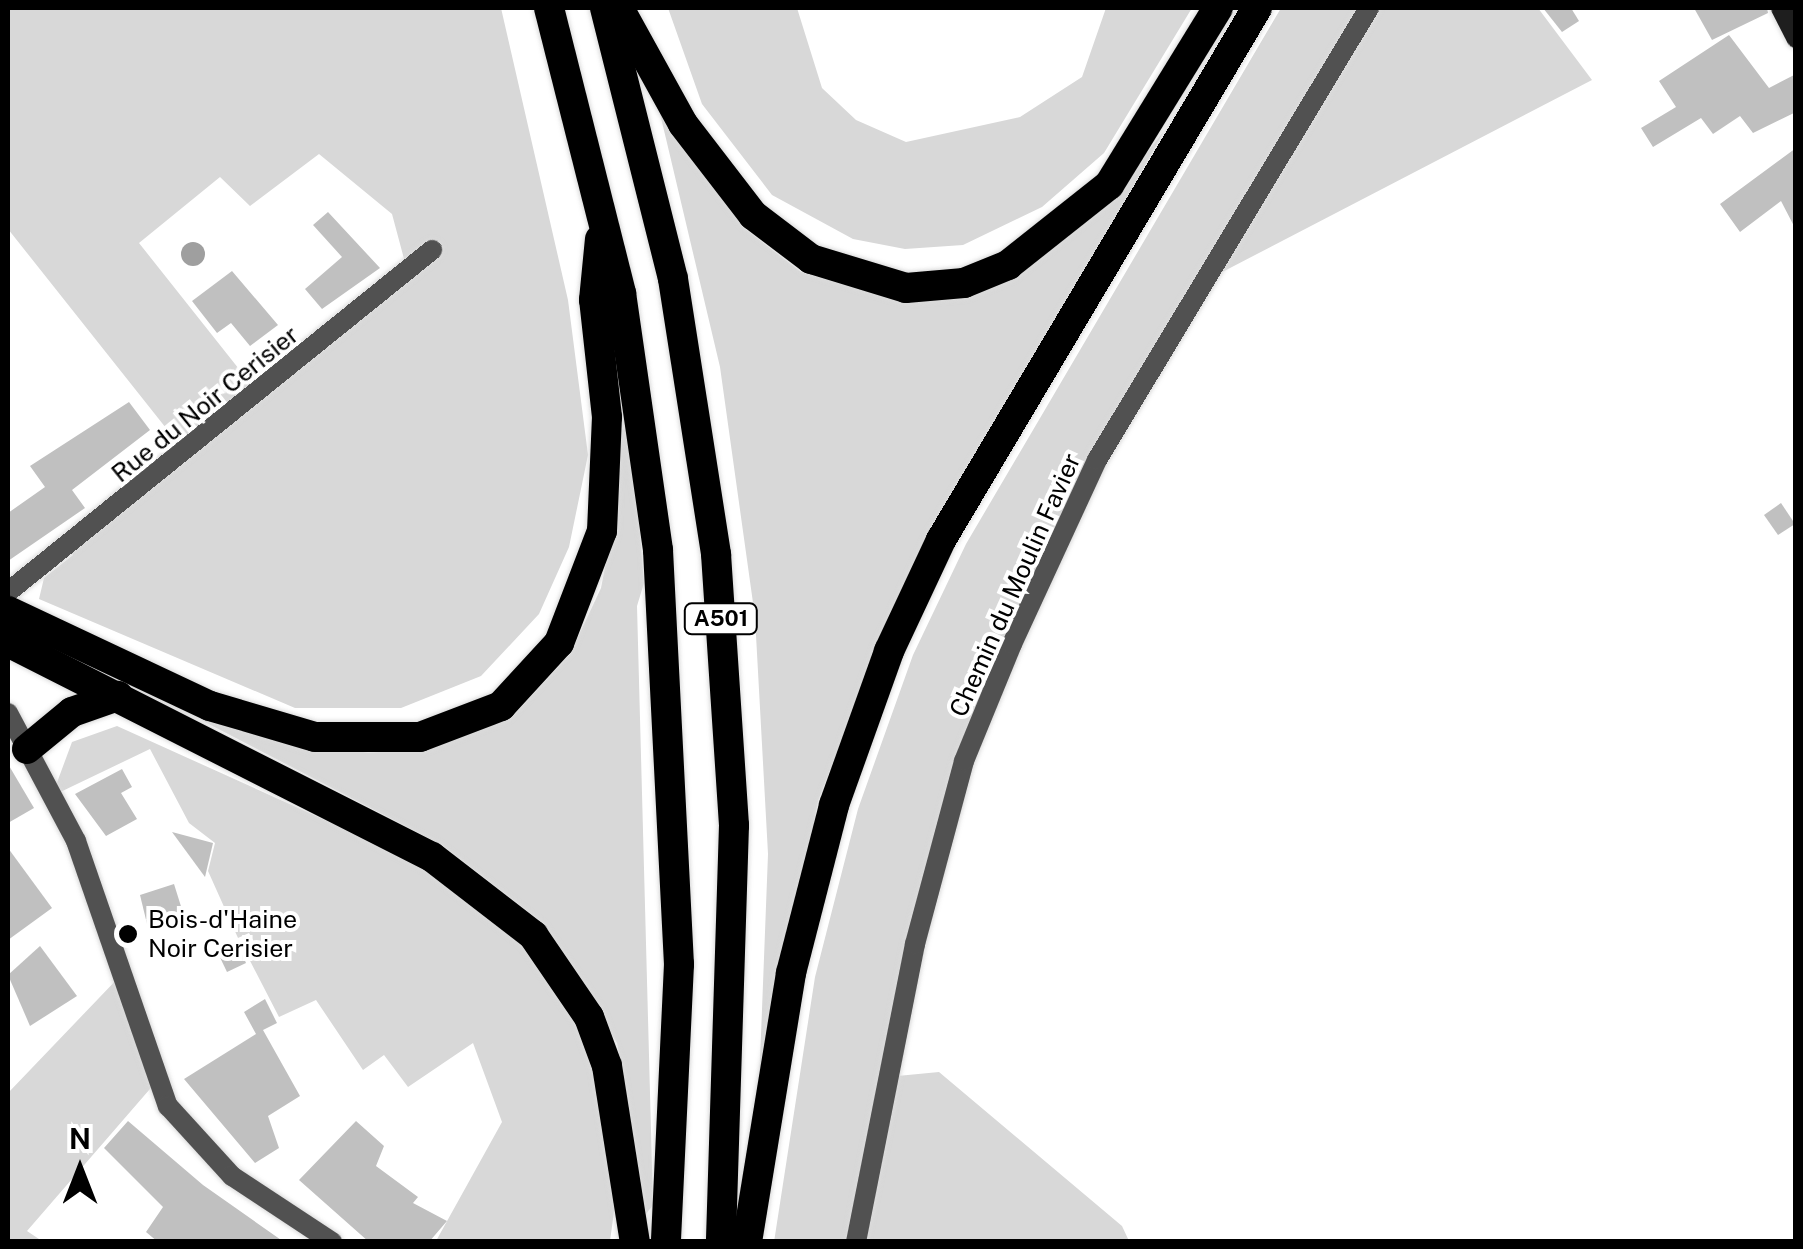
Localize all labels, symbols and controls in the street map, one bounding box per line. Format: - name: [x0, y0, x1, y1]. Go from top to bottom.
- street label: Rue du Noir Cerisier: [105, 319, 305, 489]
- street label: Chemin du Moulin Favier: [943, 448, 1087, 722]
- road number: A501: [684, 602, 758, 636]
- place label: Bois-d'Haine Noir Cerisier: [148, 905, 297, 964]
- marker: Bois-d'Haine Noir Cerisier: [117, 923, 139, 945]
- north arrow: [30, 1119, 130, 1219]
- text: N: [69, 1122, 91, 1155]

